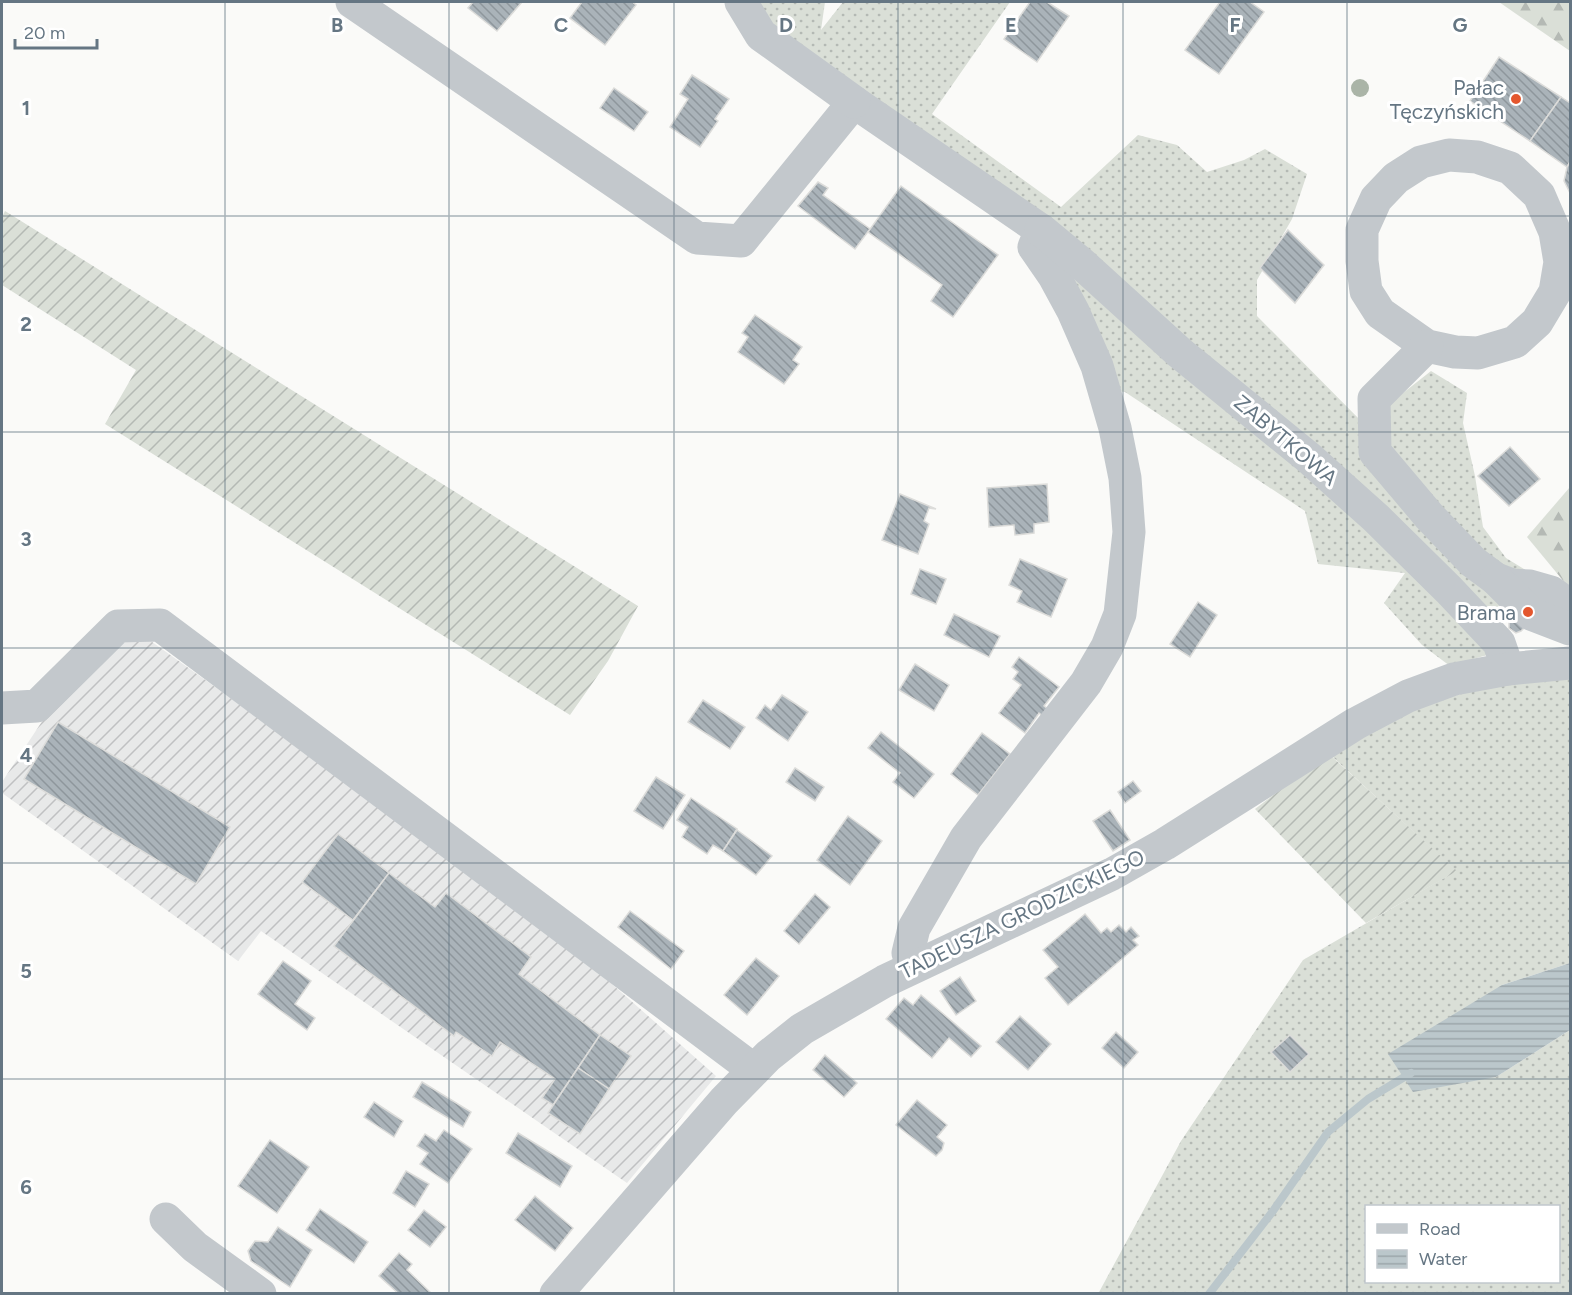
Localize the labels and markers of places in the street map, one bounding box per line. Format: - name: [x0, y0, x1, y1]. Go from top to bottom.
- place label: Pałac Tęczyńskich: [1390, 75, 1504, 124]
- marker: Pałac Tęczyńskich: [1509, 92, 1523, 106]
- place label: Brama: [1457, 600, 1516, 625]
- marker: Brama: [1521, 605, 1535, 619]

